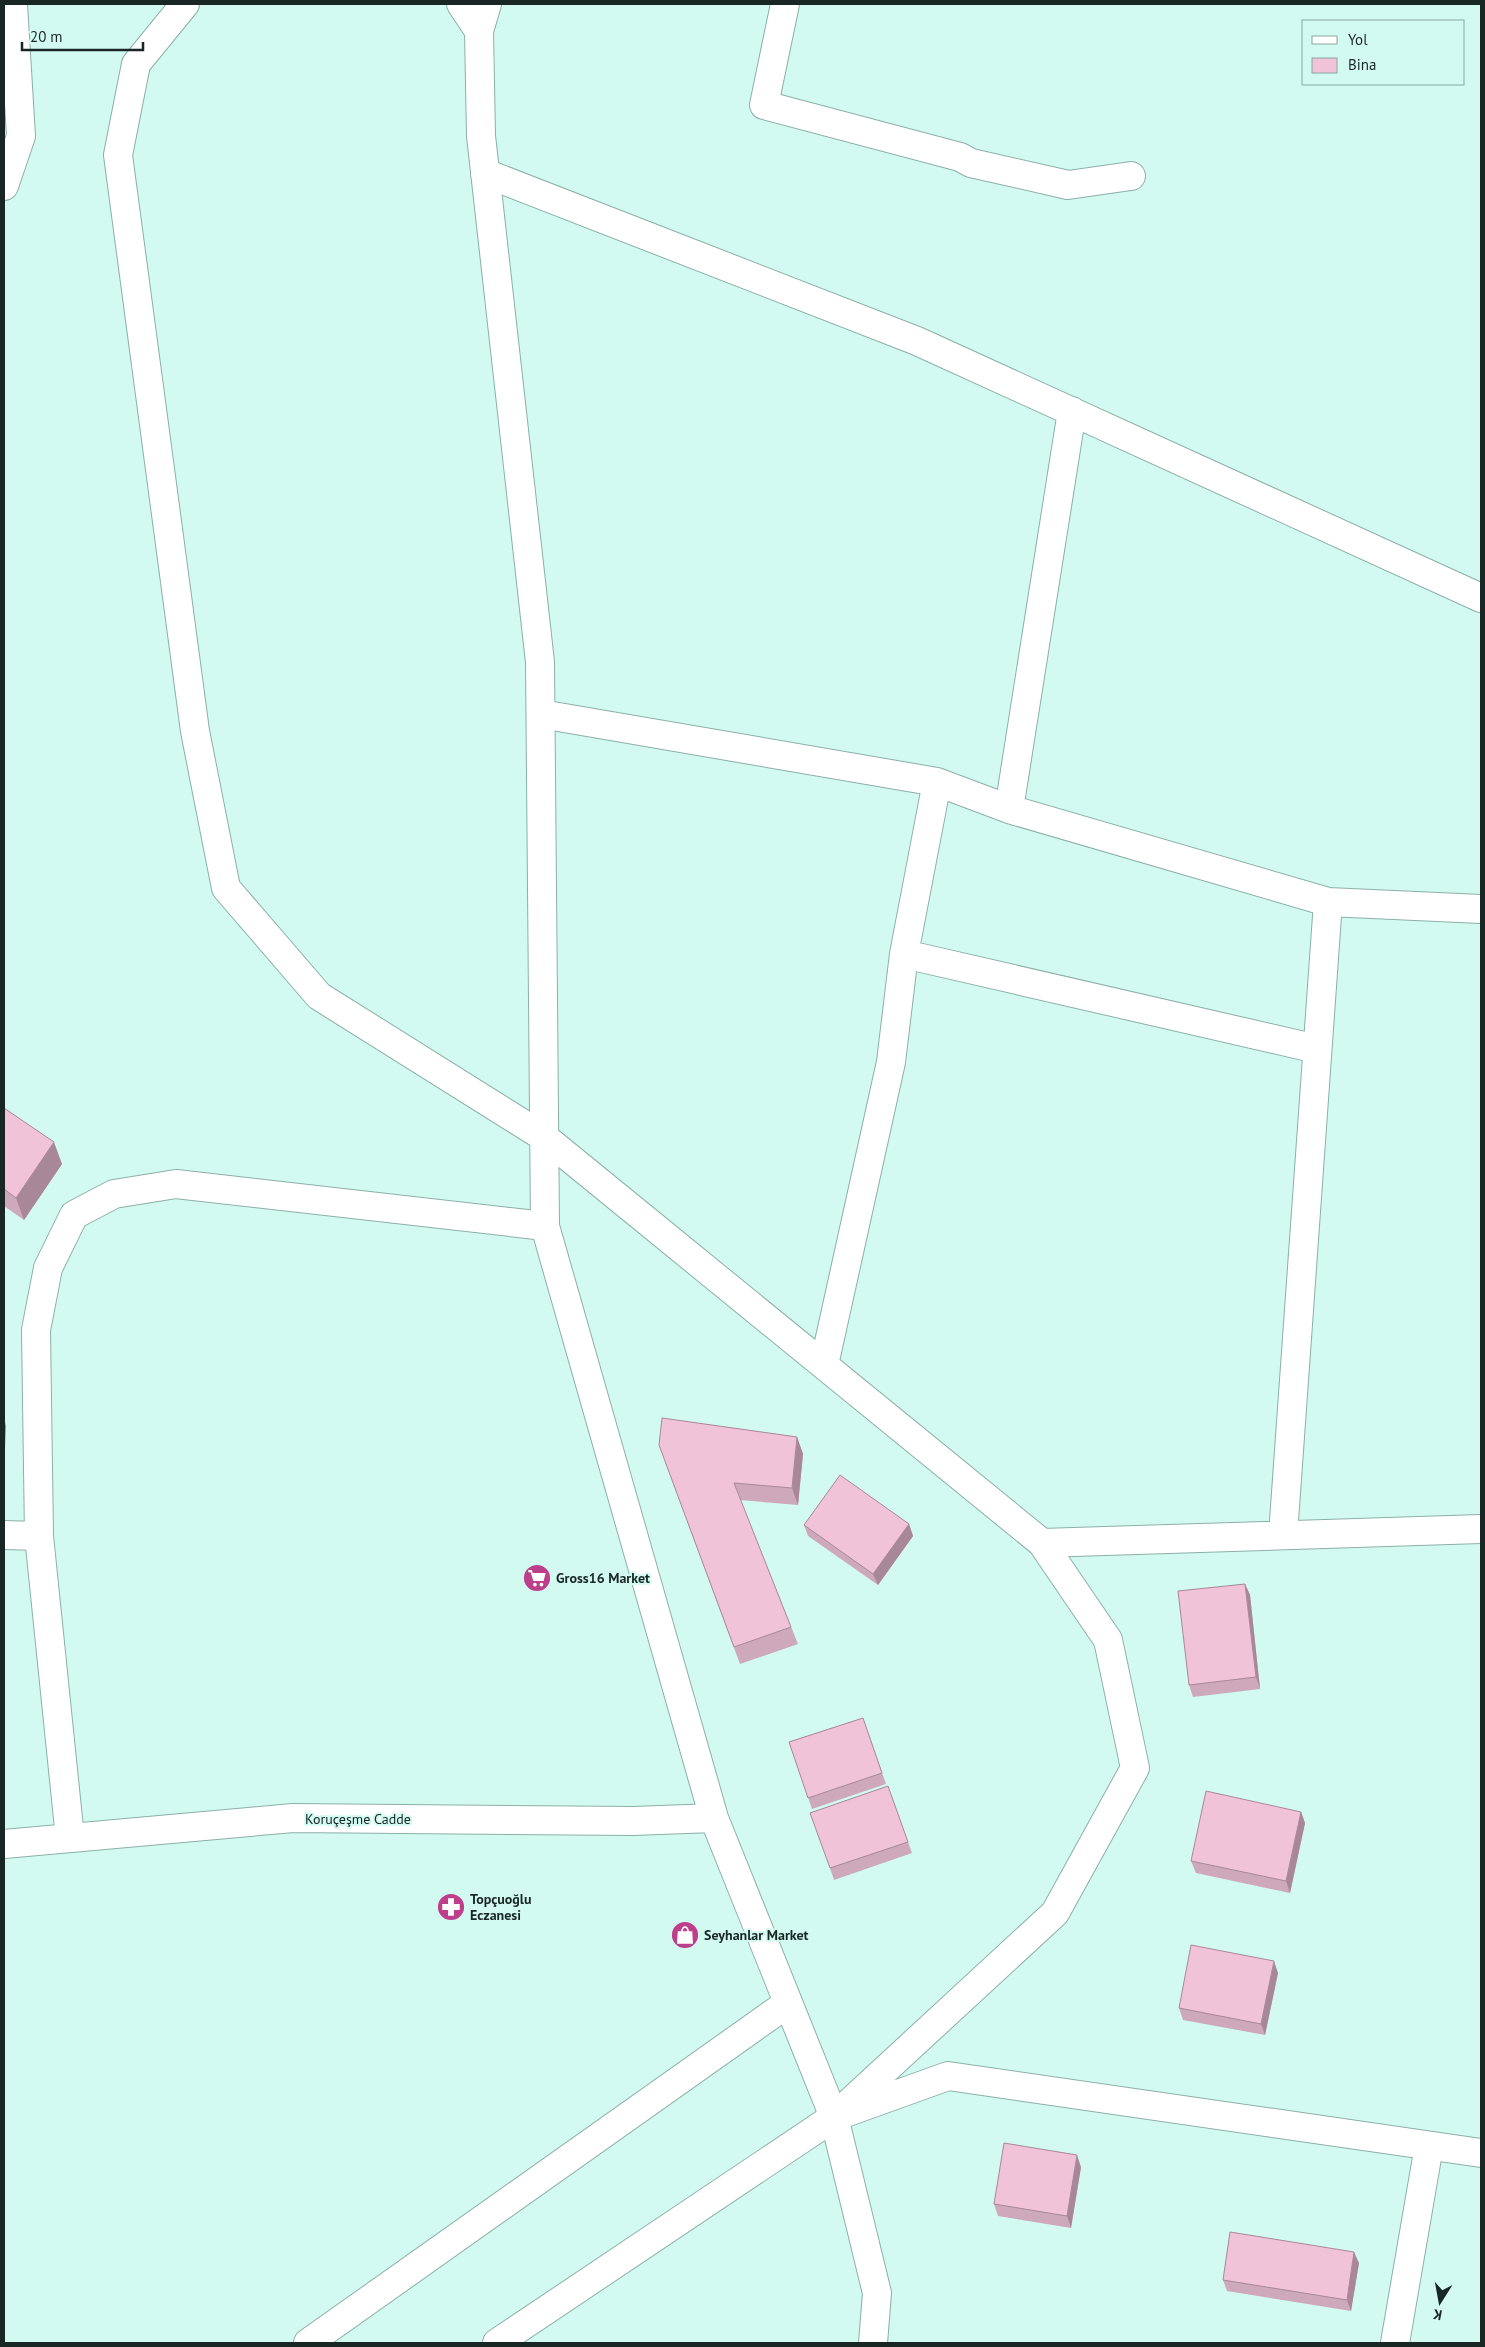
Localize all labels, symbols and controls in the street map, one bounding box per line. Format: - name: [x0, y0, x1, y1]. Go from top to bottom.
- scale bar: [22, 20, 144, 52]
- legend: [1302, 20, 1465, 85]
- text: 20 m: [30, 27, 63, 46]
- text: Yol: [1348, 30, 1368, 49]
- text: Bina: [1348, 55, 1376, 74]
- supermarket icon: Gross16 Market: [522, 1563, 552, 1593]
- place label: Gross16 Market: [556, 1569, 650, 1587]
- street label: Koruçeşme Cadde: [305, 1810, 411, 1828]
- place label: Topçuoğlu Eczanesi: [470, 1890, 532, 1924]
- pharmacy icon: Topçuoğlu Eczanesi: [436, 1892, 466, 1922]
- shop icon: Seyhanlar Market: [670, 1920, 700, 1950]
- place label: Seyhanlar Market: [704, 1926, 809, 1944]
- north arrow: [1415, 2277, 1465, 2327]
- text: K: [1431, 2305, 1444, 2324]

